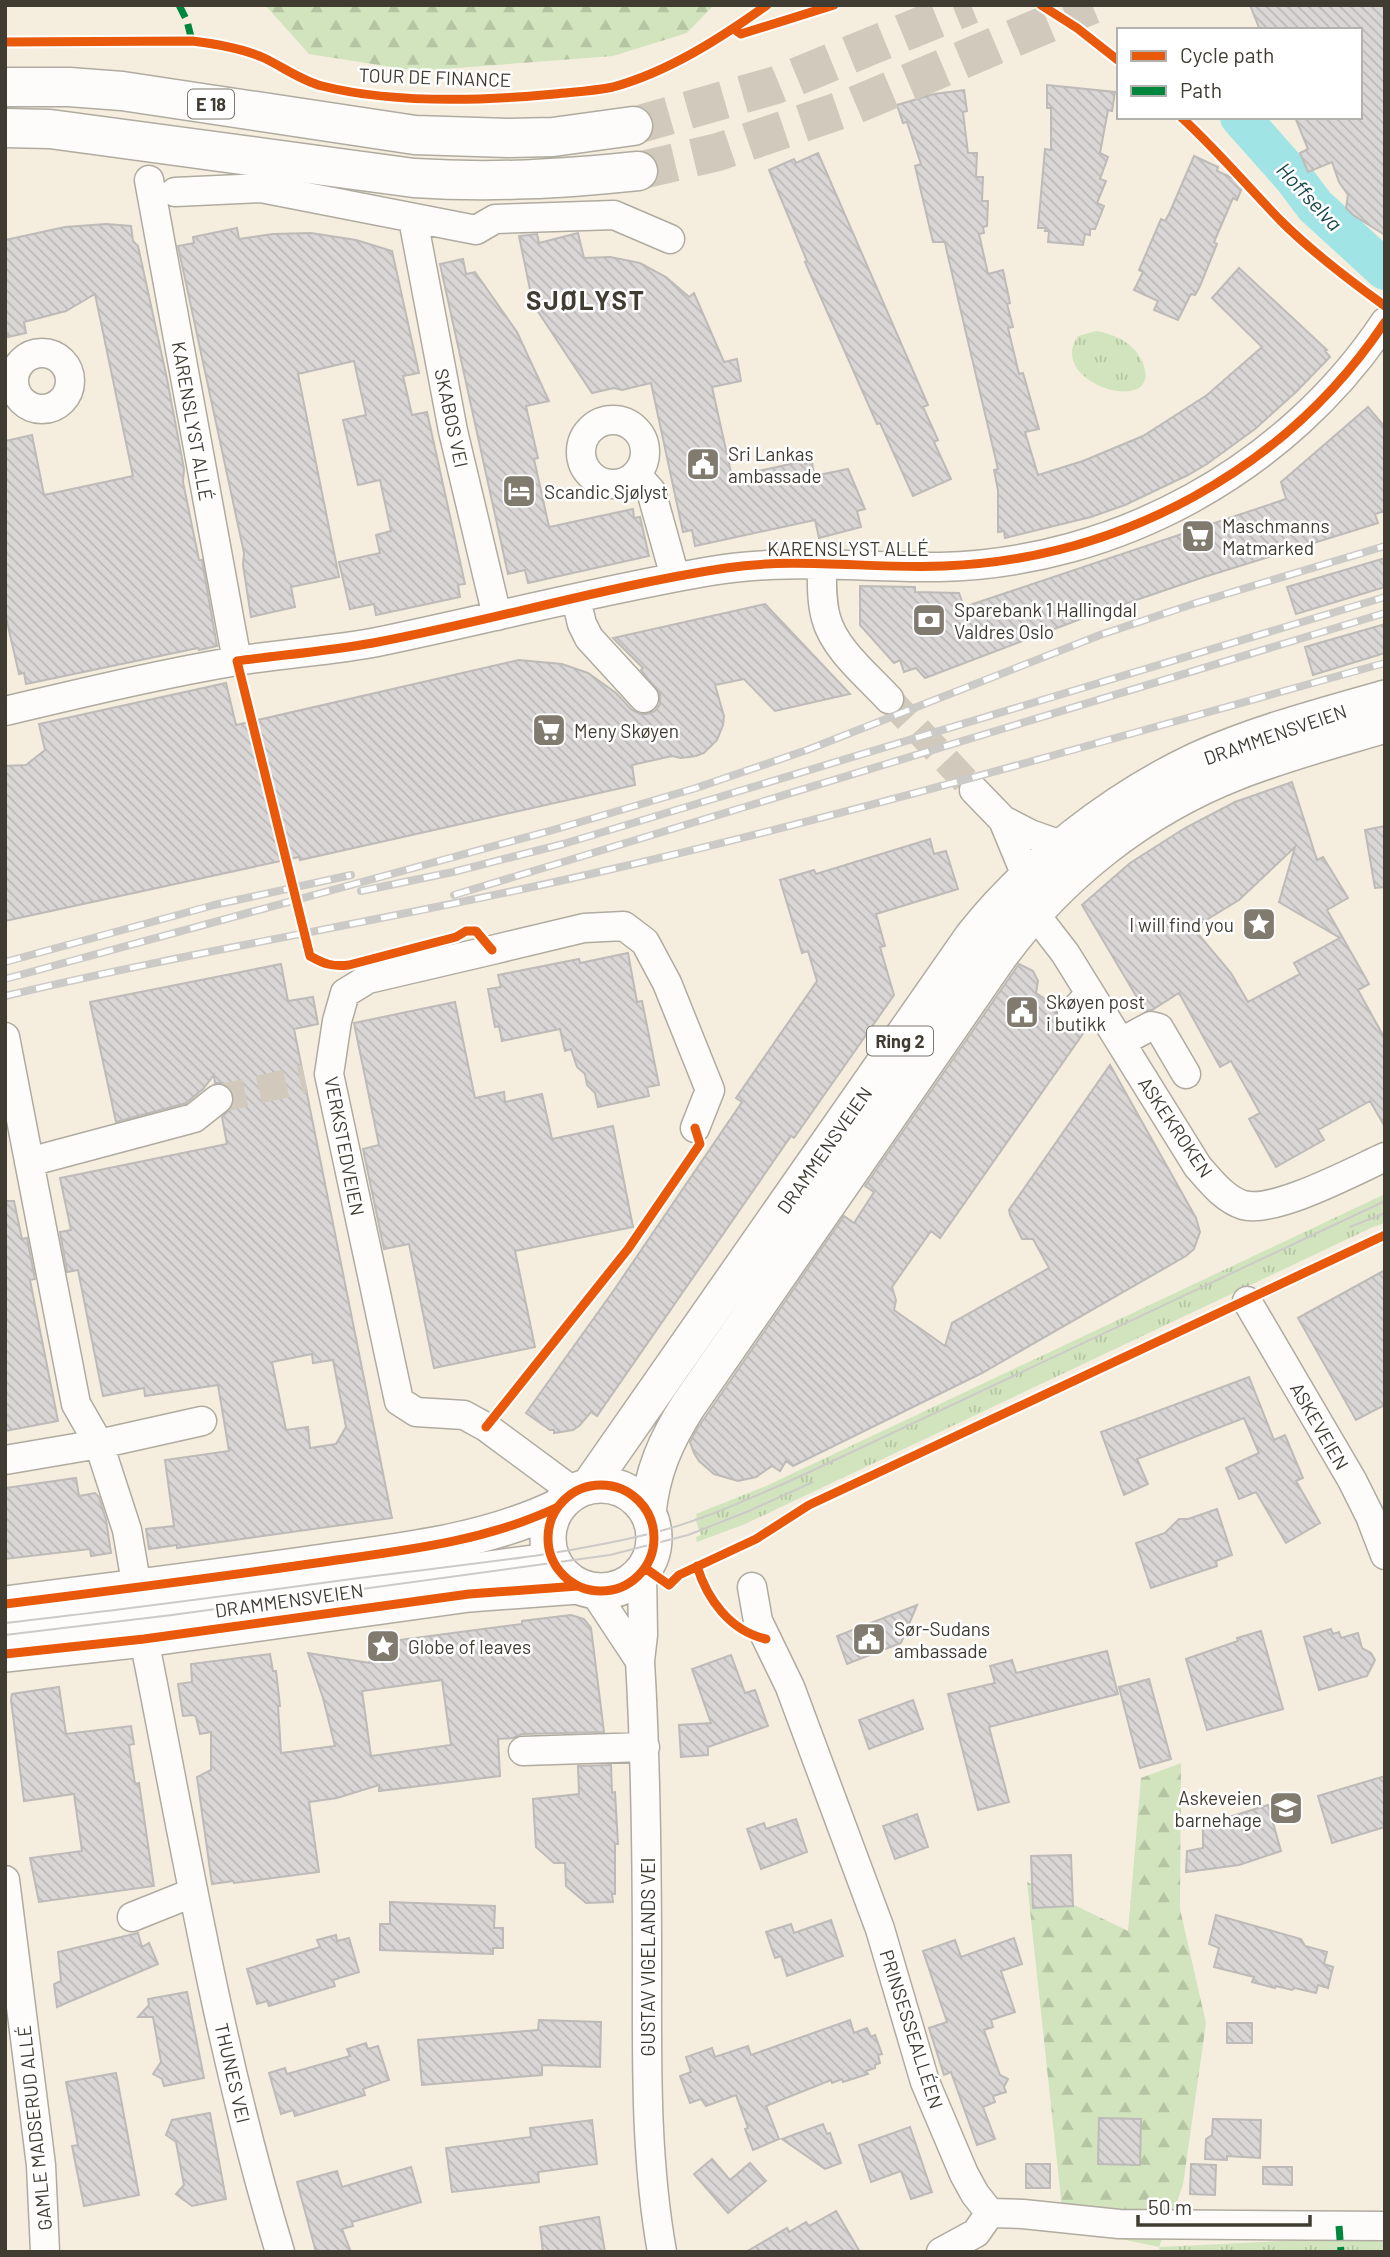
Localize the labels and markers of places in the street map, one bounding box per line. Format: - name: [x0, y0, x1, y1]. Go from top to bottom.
- place label: Sri Lankas ambassade: [728, 442, 822, 487]
- public building icon: Sri Lankas ambassade: [684, 445, 722, 483]
- hotel icon: Scandic Sjølyst: [500, 472, 538, 510]
- place label: Scandic Sjølyst: [544, 480, 668, 503]
- place label: Maschmanns Matmarked: [1222, 514, 1330, 559]
- supermarket icon: Maschmanns Matmarked: [1179, 517, 1217, 555]
- place label: Sparebank 1 Hallingdal Valdres Oslo: [954, 598, 1137, 643]
- bank icon: Sparebank 1 Hallingdal Valdres Oslo: [910, 601, 948, 639]
- supermarket icon: Meny Skøyen: [530, 711, 568, 749]
- place label: Meny Skøyen: [574, 719, 679, 742]
- place icon: I will find you: [1240, 905, 1278, 943]
- place label: I will find you: [1129, 913, 1234, 936]
- place label: Skøyen post i butikk: [1046, 990, 1145, 1035]
- public building icon: Skøyen post i butikk: [1003, 993, 1041, 1031]
- place label: Sør-Sudans ambassade: [894, 1617, 990, 1662]
- public building icon: Sør-Sudans ambassade: [850, 1620, 888, 1658]
- place icon: Globe of leaves: [364, 1627, 402, 1665]
- place label: Globe of leaves: [408, 1635, 531, 1658]
- place label: Askeveien barnehage: [1175, 1786, 1262, 1831]
- school or university icon: Askeveien barnehage: [1267, 1789, 1305, 1827]

